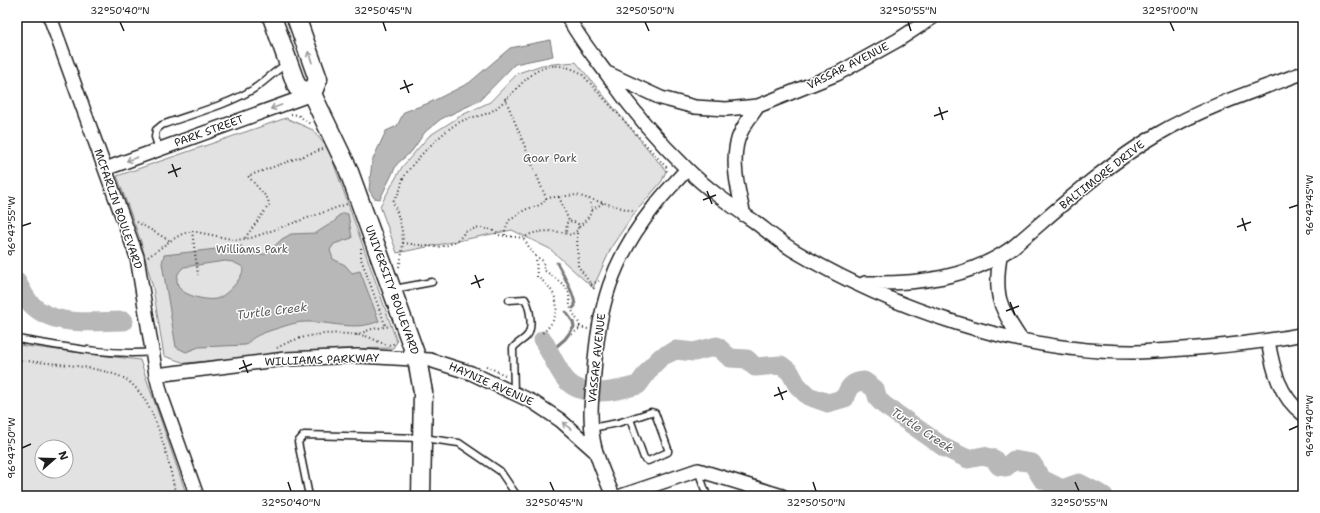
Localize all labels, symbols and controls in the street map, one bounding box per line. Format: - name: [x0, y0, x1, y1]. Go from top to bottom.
- text: 32°50'40"N: [90, 4, 150, 17]
- text: 32°50'45"N: [354, 4, 412, 17]
- text: 32°50'50"N: [616, 4, 674, 17]
- text: 32°50'55"N: [879, 4, 937, 17]
- text: 32°51'00"N: [1142, 4, 1198, 17]
- street label: VASSAR AVENUE: [804, 39, 892, 93]
- one-way arrow: [306, 52, 314, 64]
- one-way arrow: [270, 104, 282, 112]
- street label: PARK STREET: [172, 111, 246, 151]
- street label: BALTIMORE DRIVE: [1056, 137, 1148, 213]
- street label: MCFARLIN BOULEVARD: [90, 147, 146, 271]
- park label: Goar Park: [523, 151, 577, 166]
- one-way arrow: [126, 156, 139, 163]
- text: 96°47'45"W: [1303, 174, 1316, 235]
- text: 96°47'55"W: [5, 195, 18, 256]
- street label: UNIVERSITY BOULEVARD: [362, 223, 422, 357]
- park label: Williams Park: [216, 242, 288, 257]
- water label: Turtle Creek: [236, 299, 308, 323]
- street label: VASSAR AVENUE: [585, 312, 609, 404]
- street label: WILLIAMS PARKWAY: [264, 350, 380, 370]
- street label: HAYNIE AVENUE: [446, 359, 536, 409]
- text: 96°47'40"W: [1303, 395, 1316, 457]
- water label: Turtle Creek: [888, 404, 956, 456]
- text: 96°47'50"W: [5, 417, 18, 479]
- one-way arrow: [561, 422, 572, 431]
- north arrow: [34, 439, 74, 479]
- text: N: [54, 449, 72, 463]
- text: 32°50'40"N: [261, 496, 321, 509]
- text: 32°50'45"N: [525, 496, 583, 509]
- text: 32°50'50"N: [787, 496, 845, 509]
- text: 32°50'55"N: [1050, 496, 1108, 509]

